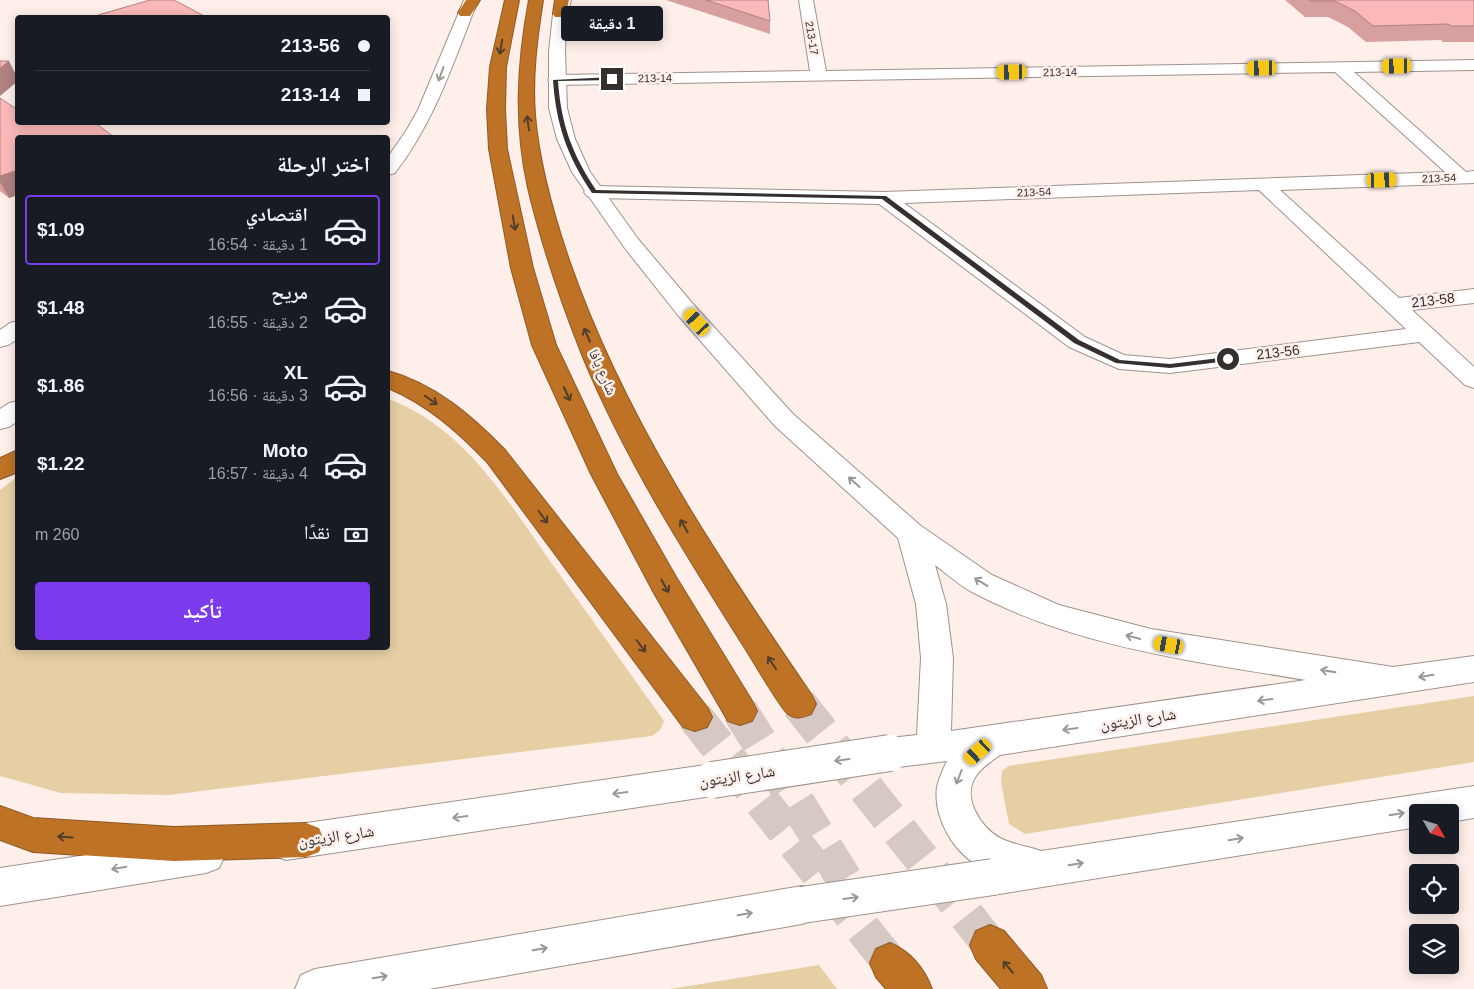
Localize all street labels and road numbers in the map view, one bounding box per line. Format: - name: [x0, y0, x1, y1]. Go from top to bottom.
- street label: 213-17: [803, 20, 821, 56]
- street label: 213-14: [1043, 66, 1077, 78]
- street label: 213-14: [638, 72, 672, 84]
- street label: 213-54: [1422, 171, 1456, 185]
- street label: 213-54: [1017, 185, 1051, 199]
- street label: 213-58: [1410, 289, 1456, 311]
- street label: 213-56: [1255, 341, 1301, 363]
- street label: شارع يافا: [584, 347, 620, 398]
- street label: شارع الزيتون: [1099, 705, 1177, 735]
- street label: شارع الزيتون: [698, 762, 776, 792]
- street label: شارع الزيتون: [297, 822, 375, 852]

